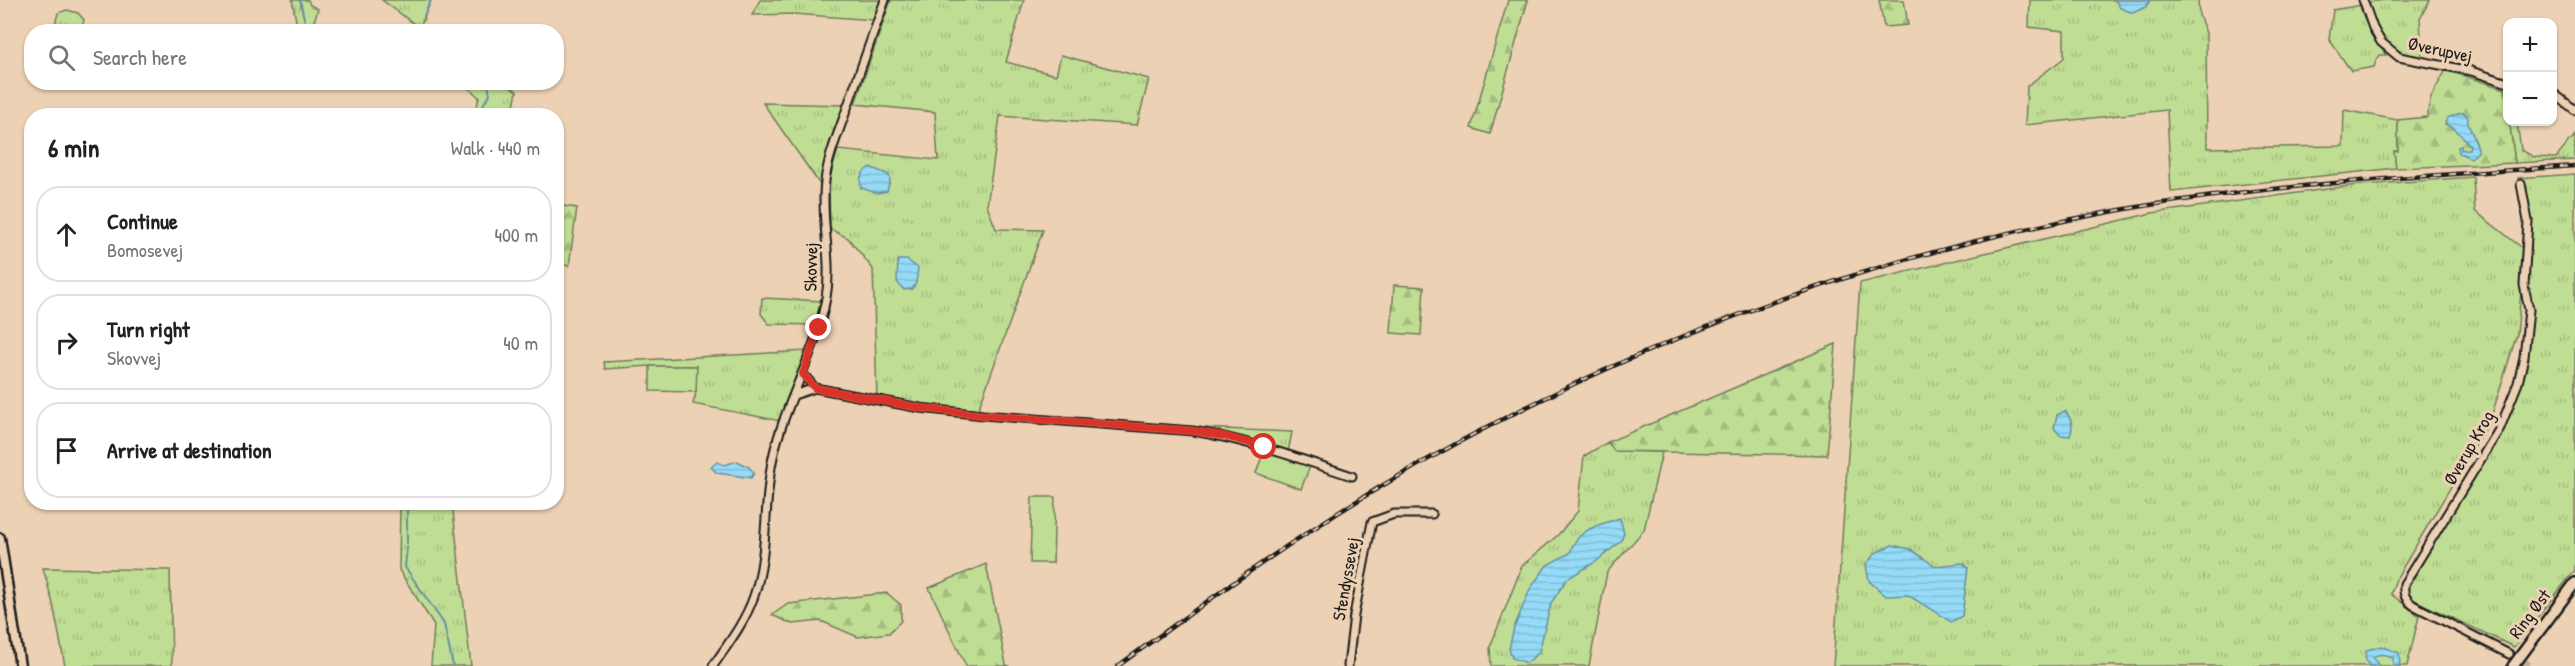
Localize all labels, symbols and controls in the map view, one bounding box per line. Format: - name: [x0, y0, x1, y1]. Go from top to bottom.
- map controls: [2503, 18, 2557, 126]
- button: +: [2503, 18, 2557, 72]
- search box: [24, 24, 564, 90]
- street label: Øverupvej: [2406, 31, 2475, 68]
- icon: search: [45, 41, 78, 74]
- text: Search here: [93, 42, 187, 72]
- button: −: [2503, 72, 2557, 126]
- text: 6 min: [48, 130, 100, 165]
- text: Walk · 440 m: [451, 134, 540, 161]
- text: Continue: [107, 206, 178, 236]
- icon: ahead: [50, 218, 83, 251]
- text: 400 m: [494, 221, 538, 248]
- text: Bomosevej: [107, 236, 183, 263]
- street label: Skovvej: [798, 242, 823, 292]
- text: Turn right: [107, 314, 190, 344]
- route end: [805, 314, 831, 340]
- icon: right: [50, 326, 83, 359]
- text: 40 m: [503, 329, 538, 356]
- text: Skovvej: [107, 344, 161, 371]
- street label: Øverup Krog: [2437, 406, 2500, 490]
- route start: [1250, 433, 1276, 459]
- icon: arrive: [50, 434, 83, 467]
- text: Arrive at destination: [107, 435, 272, 465]
- street label: Stendyssevej: [1326, 535, 1365, 622]
- street label: Ring Øst: [2503, 583, 2557, 644]

